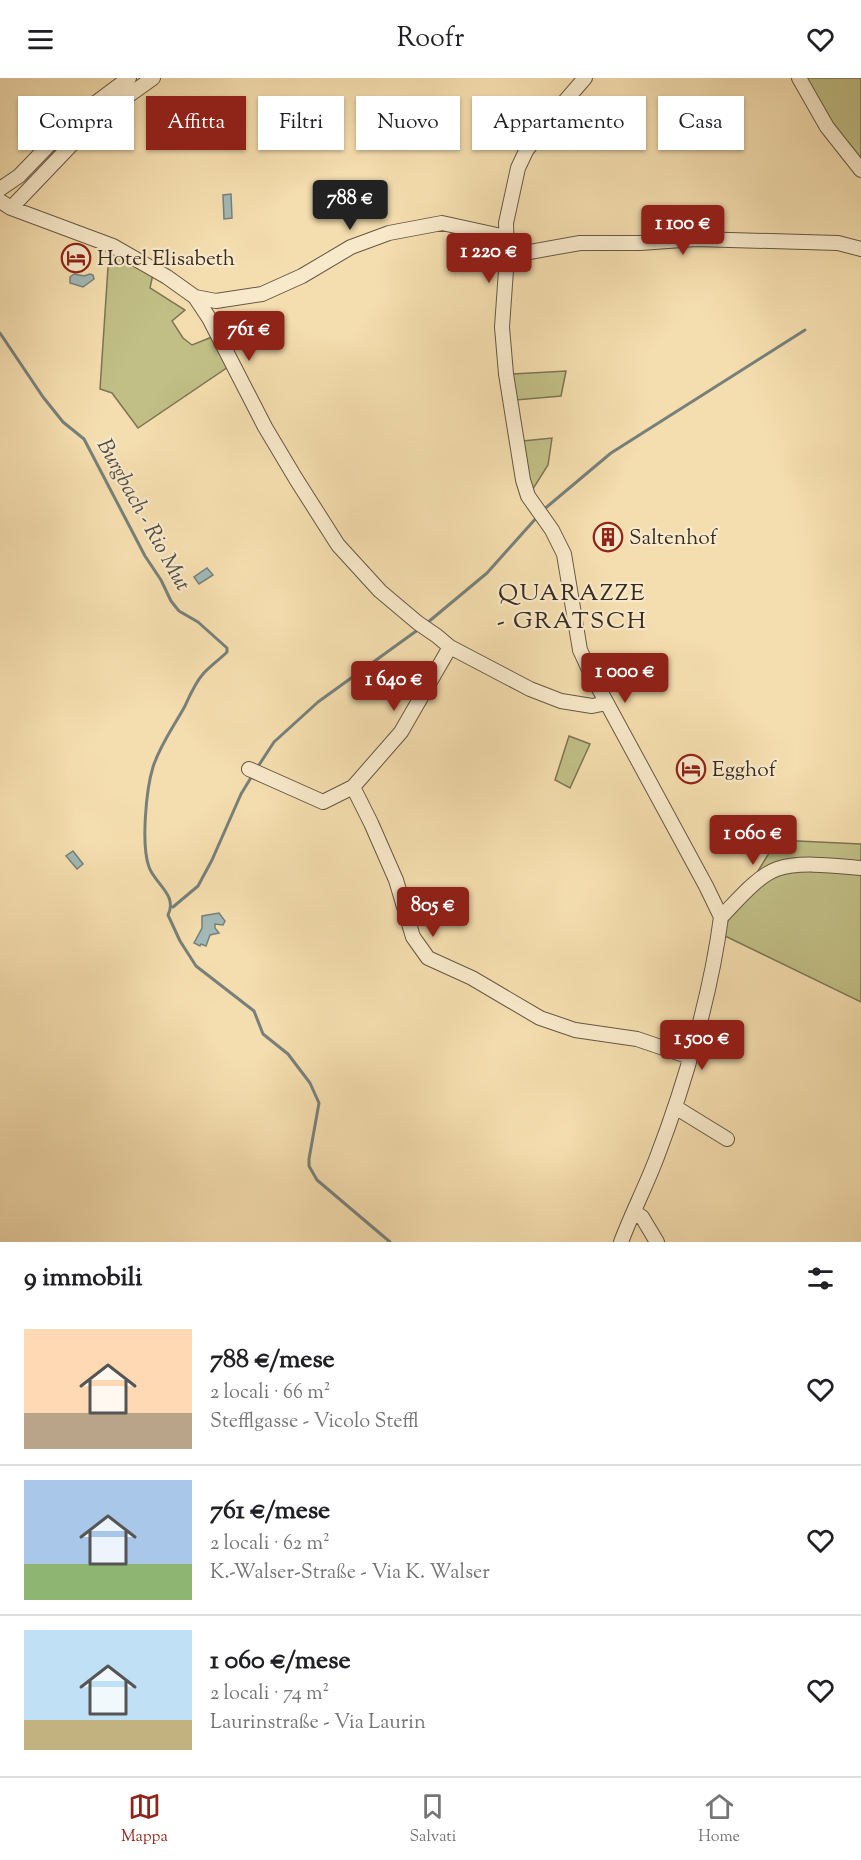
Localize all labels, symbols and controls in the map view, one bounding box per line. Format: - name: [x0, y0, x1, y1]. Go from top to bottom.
- text: Roofr: [397, 20, 464, 59]
- icon: menu: [24, 23, 57, 56]
- icon: heart: [804, 23, 837, 56]
- chip: Compra: [18, 96, 134, 150]
- chip: Affitta: [146, 96, 246, 150]
- chip: Filtri: [258, 96, 344, 150]
- chip: Nuovo: [356, 96, 460, 150]
- chip: Appartamento: [472, 96, 646, 150]
- chip: Casa: [658, 96, 744, 150]
- pin: 788 €: [308, 180, 392, 231]
- text: 788 €: [327, 185, 373, 214]
- pin: 1 100 €: [628, 205, 738, 256]
- text: 1 100 €: [655, 210, 711, 239]
- pin: 1 220 €: [434, 233, 544, 284]
- text: 1 220 €: [461, 238, 517, 267]
- hotel icon: Hotel Elisabeth: [60, 242, 92, 274]
- place label: Hotel Elisabeth: [97, 245, 235, 275]
- pin: 761 €: [207, 311, 291, 362]
- text: 761 €: [227, 316, 271, 345]
- water label: Burgbach - Rio Mut: [87, 434, 198, 598]
- building icon: Saltenhof: [592, 521, 624, 553]
- place label: Saltenhof: [629, 524, 719, 554]
- district label: QUARAZZE - GRATSCH: [497, 577, 647, 639]
- pin: 1 000 €: [570, 653, 680, 704]
- text: 1 000 €: [595, 658, 655, 687]
- pin: 1 640 €: [339, 661, 449, 712]
- text: 1 640 €: [365, 666, 423, 695]
- hotel icon: Egghof: [675, 753, 707, 785]
- place label: Egghof: [712, 756, 778, 786]
- pin: 1 060 €: [698, 815, 808, 866]
- text: 1 060 €: [724, 820, 782, 849]
- pin: 805 €: [391, 887, 475, 938]
- text: 805 €: [411, 892, 455, 921]
- pin: 1 500 €: [647, 1020, 757, 1071]
- text: 1 500 €: [674, 1025, 730, 1054]
- text: 9 immobili: [24, 1260, 143, 1297]
- icon: filters: [804, 1262, 837, 1295]
- text: 788 €/mese: [210, 1342, 335, 1379]
- icon: home: [72, 1353, 144, 1425]
- icon: heart: [804, 1373, 837, 1406]
- text: 2 locali · 66 m²: [210, 1379, 330, 1408]
- text: Stefflgasse - Vicolo Steffl: [210, 1408, 419, 1437]
- text: 761 €/mese: [210, 1493, 330, 1530]
- icon: home: [72, 1504, 144, 1576]
- icon: heart: [804, 1524, 837, 1557]
- text: 2 locali · 62 m²: [210, 1530, 330, 1559]
- text: K.-Walser-Straße - Via K. Walser: [210, 1559, 490, 1588]
- text: 1 060 €/mese: [210, 1643, 351, 1680]
- icon: home: [72, 1654, 144, 1726]
- icon: heart: [804, 1674, 837, 1707]
- text: 2 locali · 74 m²: [210, 1680, 329, 1709]
- text: Laurinstraße - Via Laurin: [210, 1709, 426, 1738]
- tab: Mappa: [121, 1790, 168, 1849]
- tab: Salvati: [410, 1790, 456, 1849]
- tab: Home: [698, 1790, 740, 1849]

